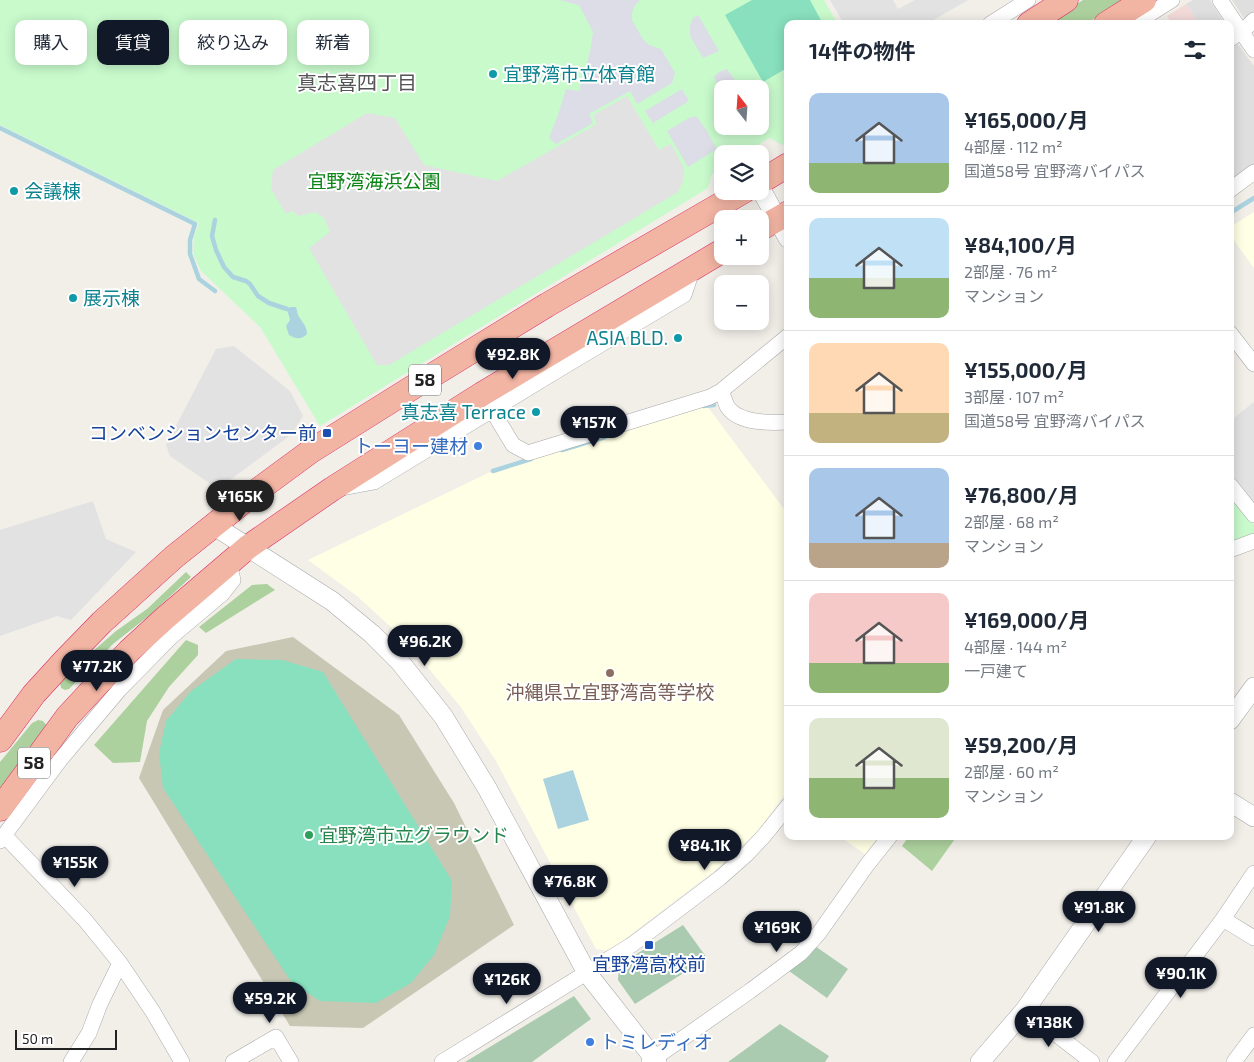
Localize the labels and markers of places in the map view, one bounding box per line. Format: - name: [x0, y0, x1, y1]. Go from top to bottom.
- place label: 宜野湾市立体育館: [503, 62, 655, 85]
- marker: 宜野湾市立体育館: [487, 68, 499, 80]
- place label: 会議棟: [24, 179, 81, 202]
- marker: 会議棟: [8, 185, 20, 197]
- place label: 展示棟: [83, 286, 140, 309]
- marker: 展示棟: [67, 292, 79, 304]
- place label: ASIA BLD.: [586, 326, 668, 349]
- marker: ASIA BLD.: [672, 332, 684, 344]
- pin: ¥92.8K: [472, 338, 554, 380]
- place label: 真志喜 Terrace: [401, 400, 526, 423]
- marker: 真志喜 Terrace: [530, 406, 542, 418]
- pin: ¥157K: [559, 406, 629, 448]
- place label: コンベンションセンター前: [89, 421, 317, 444]
- marker: コンベンションセンター前: [321, 427, 333, 439]
- place label: トーヨー建材: [354, 434, 468, 457]
- marker: トーヨー建材: [472, 440, 484, 452]
- pin: ¥165K: [205, 480, 275, 522]
- pin: ¥96.2K: [384, 624, 466, 667]
- pin: ¥77.2K: [56, 650, 138, 692]
- marker: 沖縄県立宜野湾高等学校: [604, 667, 616, 679]
- place label: 沖縄県立宜野湾高等学校: [505, 680, 715, 703]
- place label: 宜野湾市立グラウンド: [319, 823, 509, 846]
- pin: ¥84.1K: [664, 828, 746, 871]
- marker: 宜野湾市立グラウンド: [303, 829, 315, 841]
- pin: ¥155K: [40, 846, 110, 888]
- pin: ¥76.8K: [529, 864, 611, 907]
- pin: ¥91.8K: [1058, 890, 1140, 933]
- pin: ¥169K: [742, 910, 812, 953]
- marker: 宜野湾高校前: [643, 939, 655, 951]
- place label: 宜野湾高校前: [592, 952, 706, 975]
- pin: ¥90.1K: [1140, 956, 1222, 999]
- pin: ¥126K: [472, 962, 542, 1005]
- pin: ¥59.2K: [229, 982, 311, 1024]
- pin: ¥138K: [1014, 1006, 1084, 1048]
- place label: トミレディオ: [600, 1030, 713, 1053]
- marker: トミレディオ: [584, 1036, 596, 1048]

